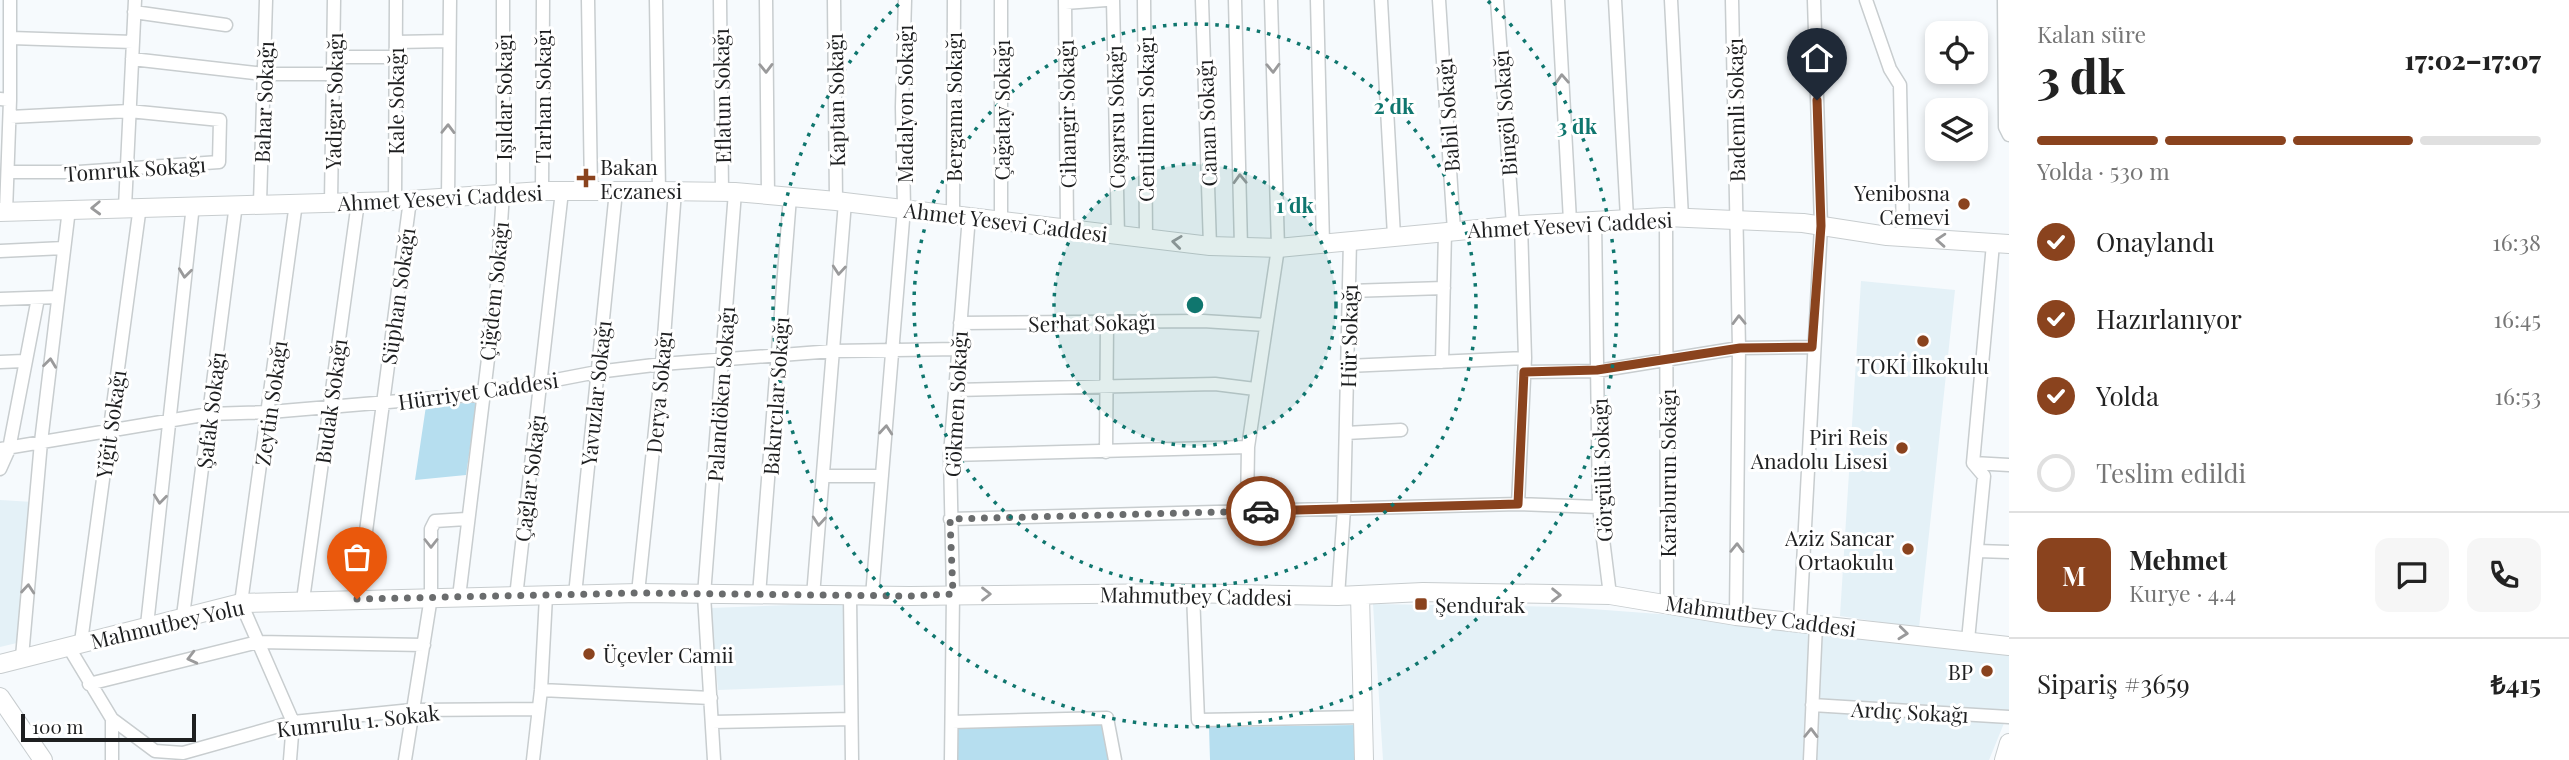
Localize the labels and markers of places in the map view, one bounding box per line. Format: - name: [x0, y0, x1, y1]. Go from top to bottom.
- pin: [1787, 28, 1847, 100]
- place label: Bakan Eczanesi: [600, 152, 682, 204]
- marker: Bakan Eczanesi: [578, 170, 594, 186]
- place label: Yenibosna Cemevi: [1853, 178, 1951, 230]
- marker: Yenibosna Cemevi: [1956, 196, 1972, 212]
- centre of rings: [1183, 293, 1207, 317]
- marker: TOKİ İlkokulu: [1915, 333, 1931, 349]
- place label: TOKİ İlkokulu: [1857, 351, 1989, 379]
- place label: Piri Reis Anadolu Lisesi: [1750, 422, 1888, 474]
- marker: Piri Reis Anadolu Lisesi: [1894, 440, 1910, 456]
- place label: Aziz Sancar Ortaokulu: [1784, 523, 1895, 575]
- pin: [327, 527, 387, 599]
- marker: Aziz Sancar Ortaokulu: [1900, 541, 1916, 557]
- place label: Şendurak: [1435, 590, 1526, 618]
- marker: Şendurak: [1413, 596, 1429, 612]
- place label: Üçevler Camii: [603, 640, 734, 668]
- marker: Üçevler Camii: [581, 646, 597, 662]
- place label: BP: [1948, 657, 1973, 685]
- marker: BP: [1979, 663, 1995, 679]

